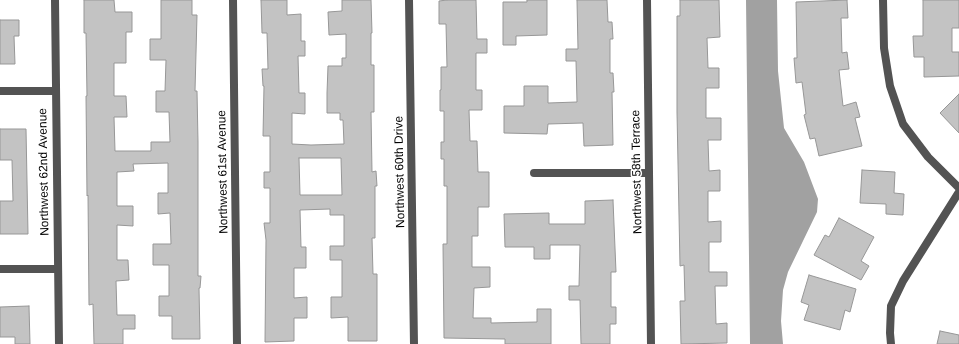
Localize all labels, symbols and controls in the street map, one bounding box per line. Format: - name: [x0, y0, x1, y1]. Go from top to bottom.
- street label: Northwest 62nd Avenue: [36, 108, 52, 236]
- street label: Northwest 61st Avenue: [215, 110, 231, 234]
- street label: Northwest 58th Terrace: [629, 110, 645, 234]
- street label: Northwest 60th Drive: [392, 116, 408, 228]

